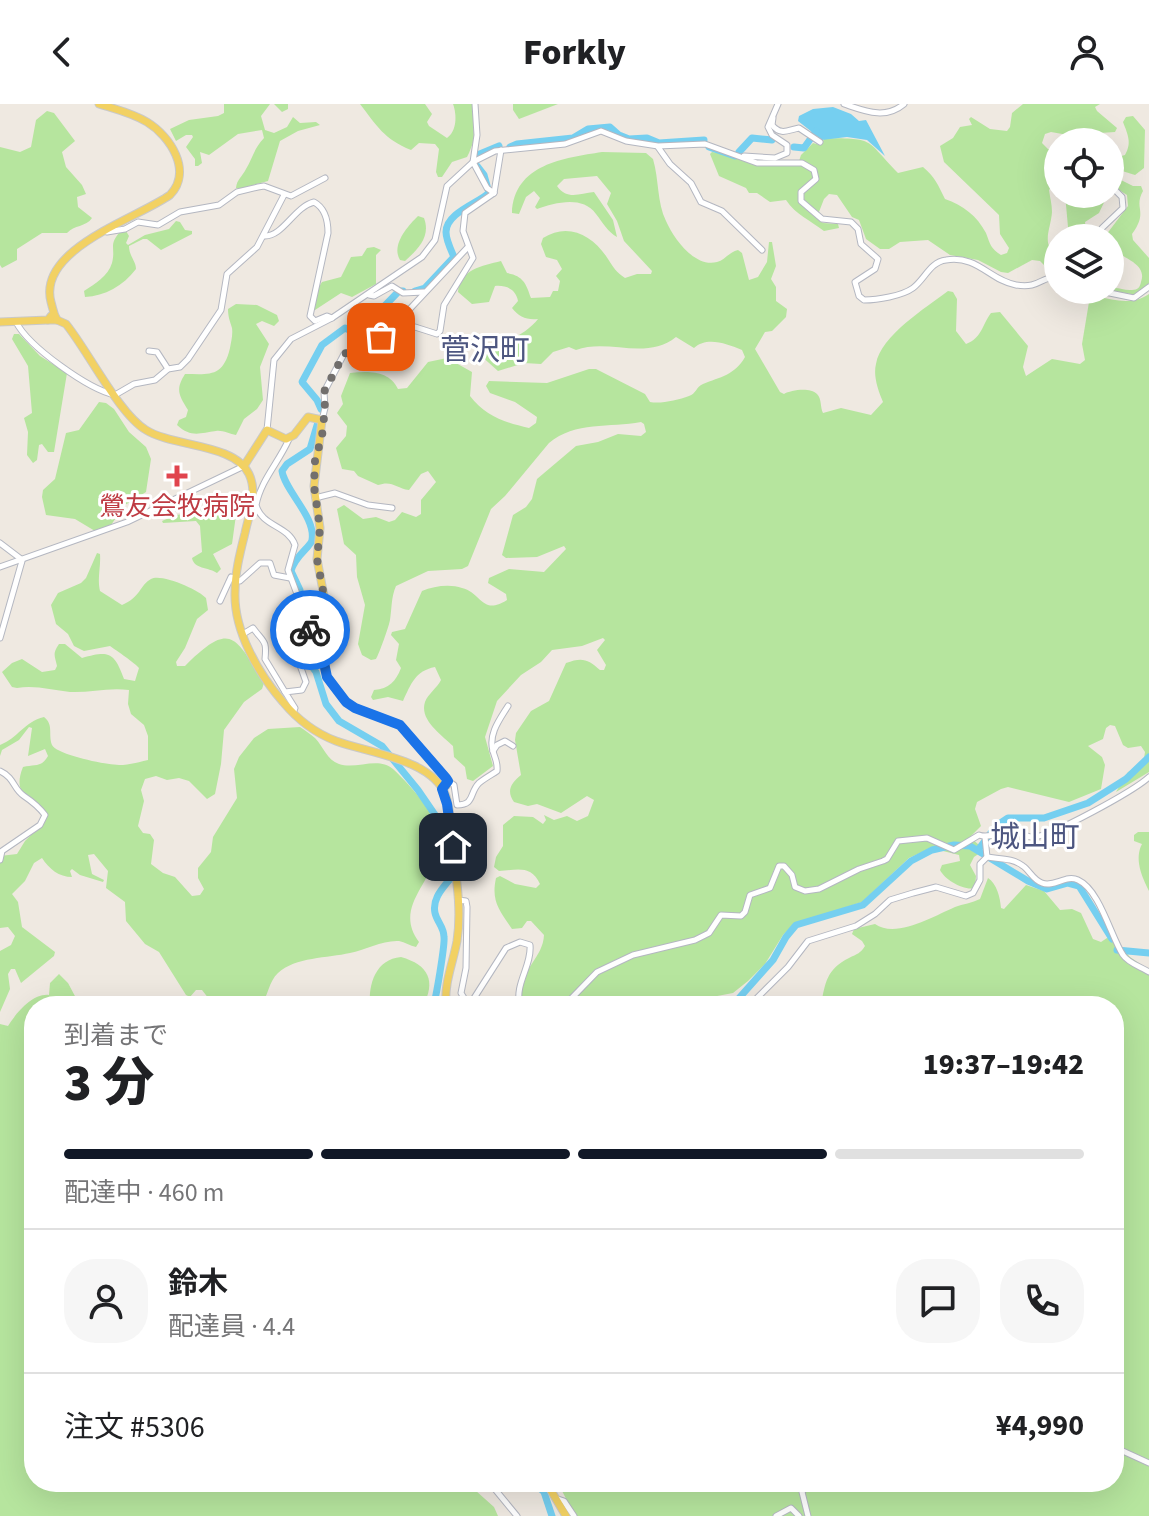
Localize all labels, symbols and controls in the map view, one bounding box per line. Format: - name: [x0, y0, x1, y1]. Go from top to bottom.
- text: Forkly: [523, 27, 626, 78]
- icon: back: [40, 30, 84, 74]
- icon: person: [1065, 30, 1109, 74]
- map controls: [1044, 128, 1124, 304]
- button: locate: [1044, 128, 1124, 208]
- button: layers: [1044, 224, 1124, 304]
- pin: [347, 303, 415, 371]
- icon: bag: [359, 315, 403, 359]
- district label: 菅沢町: [440, 329, 530, 372]
- marker: 鶯友会牧病院: [166, 465, 188, 487]
- place label: 鶯友会牧病院: [99, 488, 255, 525]
- courier: [270, 590, 350, 670]
- icon: bike: [288, 608, 332, 652]
- pin: [419, 813, 487, 881]
- district label: 城山町: [990, 816, 1080, 859]
- icon: home: [431, 825, 475, 869]
- text: 到着まで: [64, 1017, 168, 1054]
- text: 19:37–19:42: [923, 1043, 1084, 1086]
- text: 3 分: [64, 1047, 154, 1121]
- text: 配達中 · 460 m: [64, 1174, 224, 1211]
- button: person: [64, 1259, 148, 1343]
- button: chat: [896, 1259, 980, 1343]
- button: phone: [1000, 1259, 1084, 1343]
- text: 鈴木: [168, 1262, 228, 1305]
- text: 配達員 · 4.4: [168, 1308, 295, 1345]
- text: ¥4,990: [996, 1404, 1084, 1447]
- text: 注文 #5306: [64, 1406, 205, 1449]

